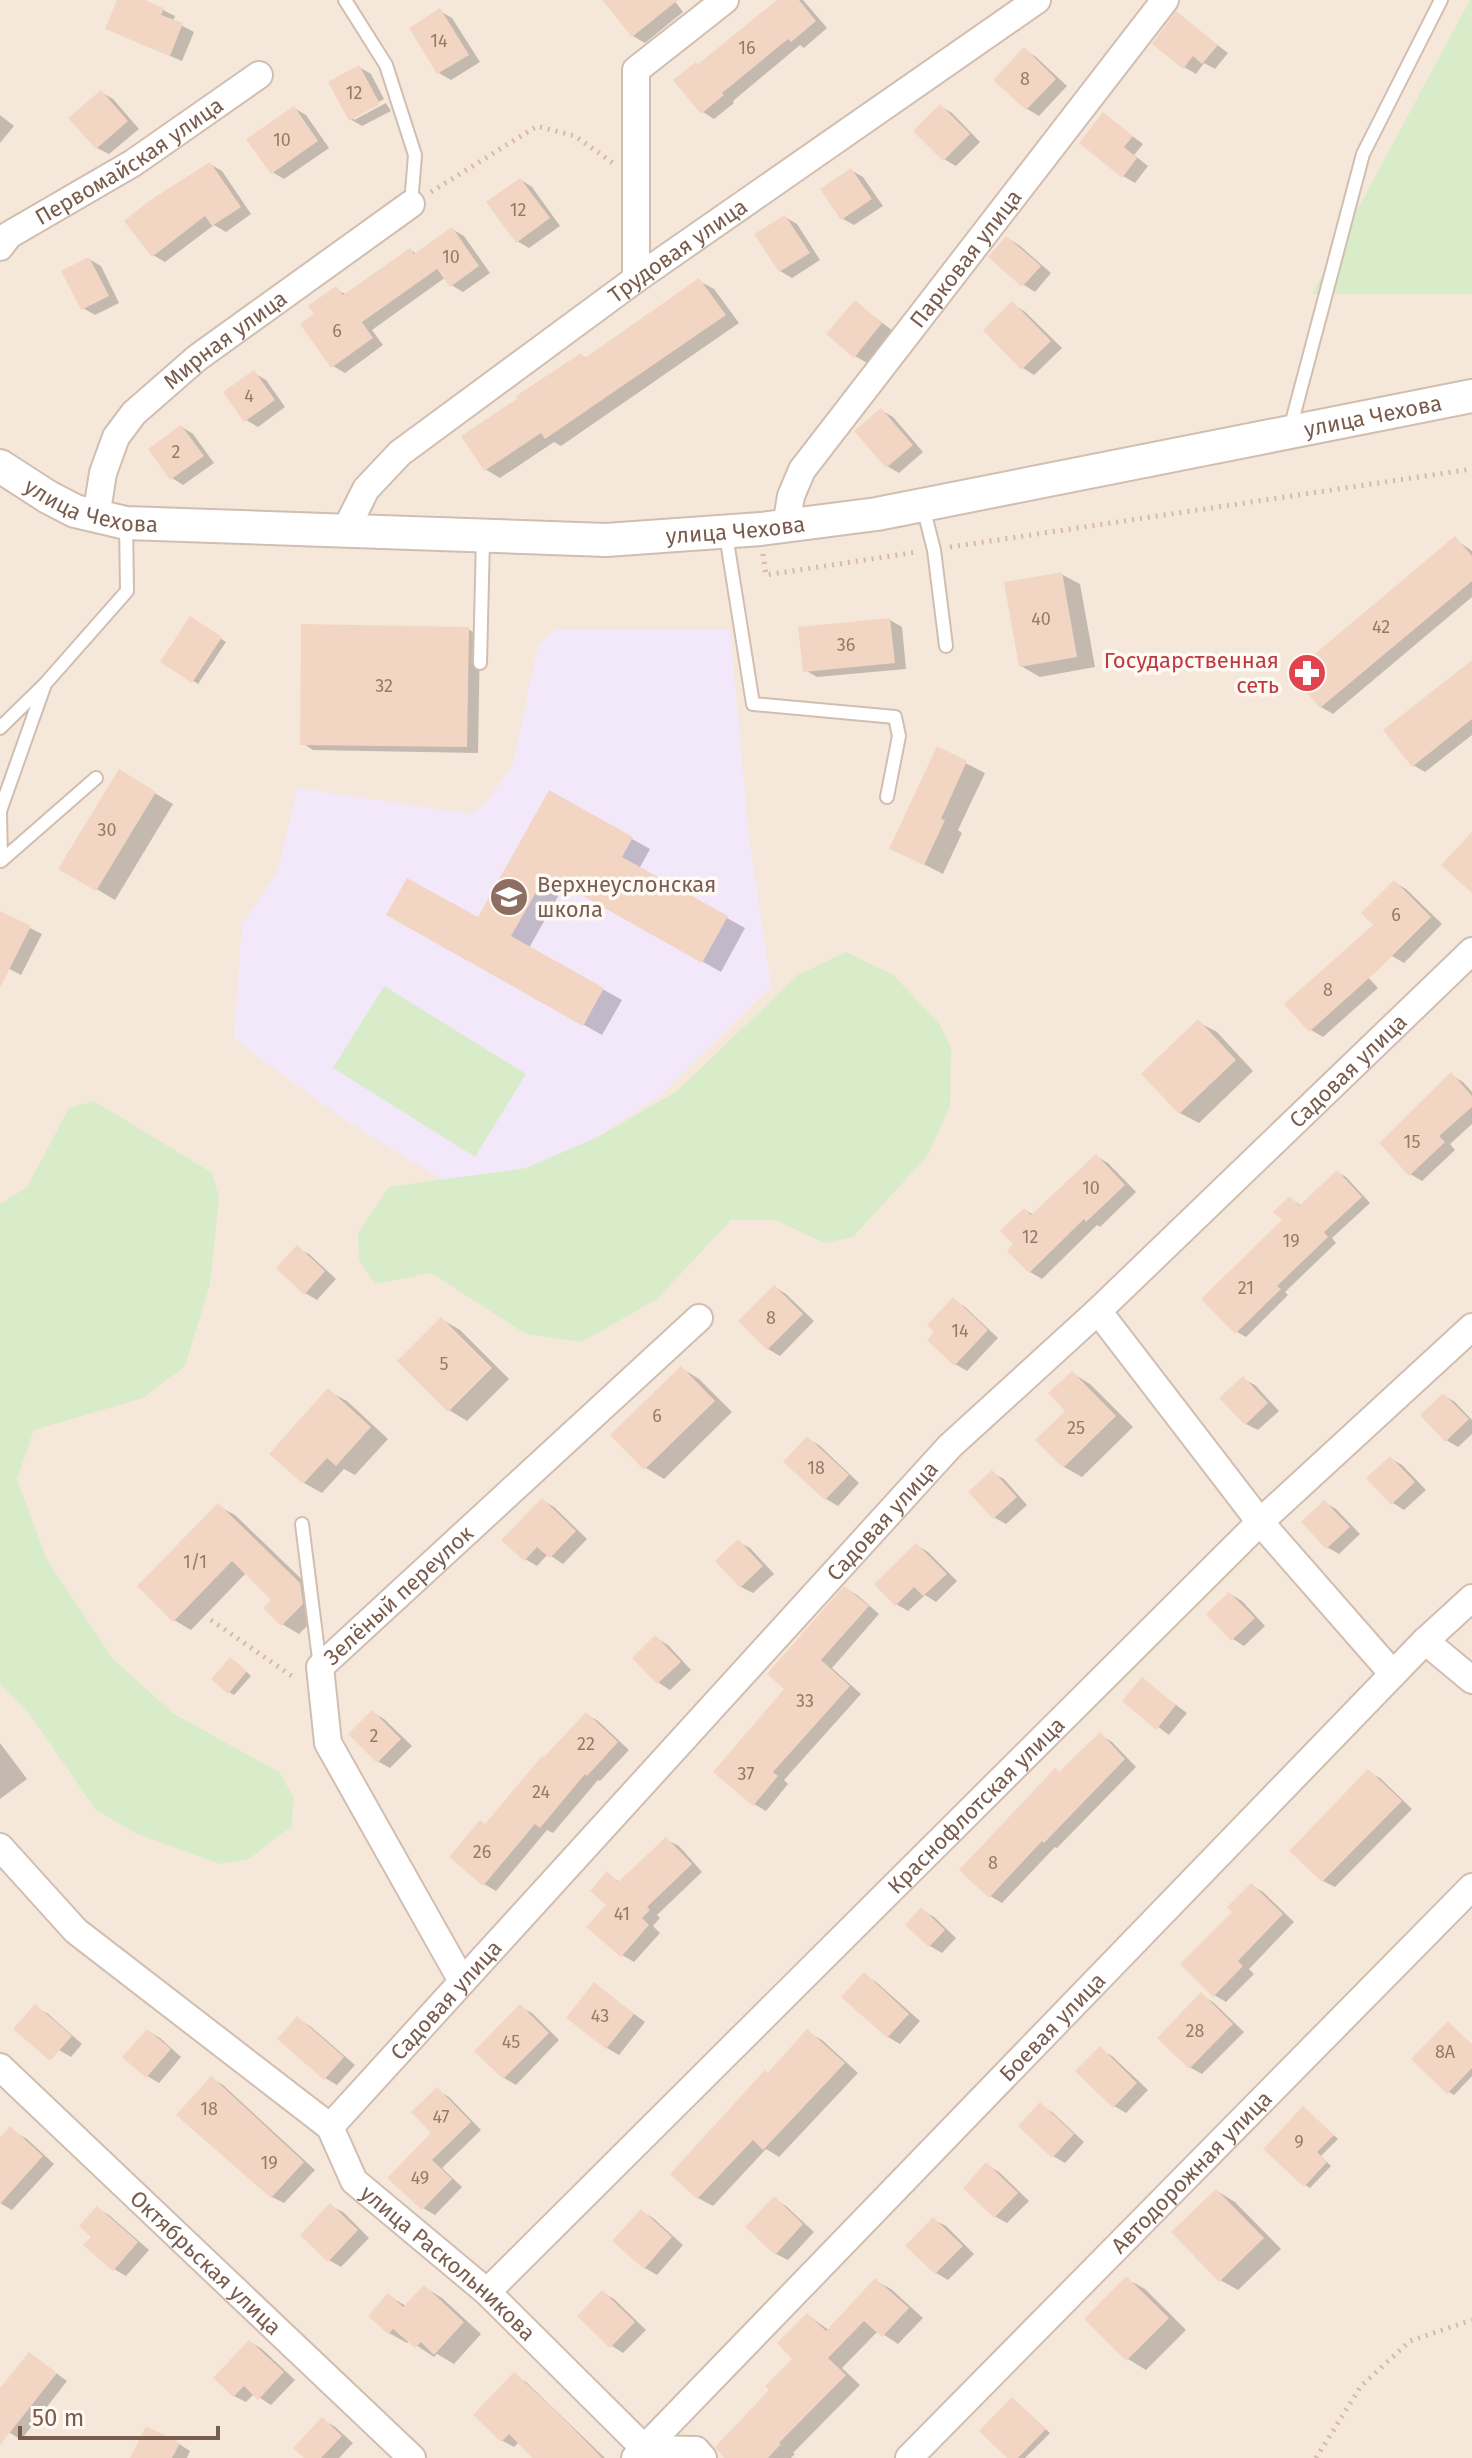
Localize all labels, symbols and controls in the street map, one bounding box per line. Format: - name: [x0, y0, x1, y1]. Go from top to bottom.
- house number: 14: [430, 30, 448, 52]
- house number: 16: [738, 37, 756, 59]
- house number: 8: [1020, 68, 1030, 90]
- house number: 12: [346, 82, 362, 104]
- street label: Первомайская улица: [30, 91, 228, 231]
- house number: 10: [273, 129, 291, 151]
- street label: Парковая улица: [904, 184, 1028, 333]
- street label: Трудовая улица: [603, 193, 752, 309]
- house number: 12: [510, 199, 526, 221]
- house number: 10: [442, 246, 460, 268]
- street label: Мирная улица: [158, 285, 292, 395]
- house number: 6: [332, 320, 342, 342]
- house number: 4: [244, 385, 254, 407]
- street label: улица Чехова: [1302, 389, 1444, 443]
- house number: 2: [172, 441, 181, 463]
- street label: улица Чехова: [19, 472, 158, 538]
- street label: улица Чехова: [665, 510, 807, 550]
- house number: 40: [1031, 608, 1051, 630]
- house number: 42: [1372, 616, 1390, 638]
- house number: 36: [837, 634, 855, 656]
- place label: Государственная сеть: [1104, 647, 1279, 699]
- pharmacy icon: Государственная сеть: [1286, 652, 1328, 694]
- house number: 32: [375, 675, 393, 697]
- house number: 30: [97, 819, 117, 841]
- place label: Верхнеуслонская школа: [537, 871, 716, 923]
- school or university icon: Верхнеуслонская школа: [488, 876, 530, 918]
- house number: 6: [1391, 904, 1401, 926]
- house number: 8: [1323, 979, 1333, 1001]
- street label: Садовая улица: [1284, 1008, 1412, 1134]
- house number: 15: [1404, 1131, 1420, 1153]
- house number: 10: [1082, 1177, 1100, 1199]
- house number: 12: [1022, 1226, 1038, 1248]
- house number: 19: [1282, 1230, 1300, 1252]
- house number: 21: [1238, 1277, 1254, 1299]
- house number: 8: [766, 1307, 776, 1329]
- house number: 14: [951, 1320, 969, 1342]
- house number: 5: [439, 1353, 449, 1375]
- house number: 6: [652, 1405, 662, 1427]
- house number: 25: [1067, 1417, 1085, 1439]
- street label: Садовая улица: [821, 1455, 944, 1587]
- house number: 18: [807, 1457, 825, 1479]
- street label: Зелёный переулок: [318, 1519, 479, 1671]
- house number: 1/1: [183, 1551, 207, 1573]
- house number: 33: [796, 1690, 814, 1712]
- street label: Краснофлотская улица: [882, 1711, 1070, 1899]
- house number: 2: [370, 1725, 379, 1747]
- house number: 22: [577, 1733, 595, 1755]
- house number: 37: [738, 1763, 754, 1785]
- house number: 24: [532, 1781, 550, 1803]
- house number: 26: [473, 1841, 491, 1863]
- house number: 8: [988, 1852, 998, 1874]
- house number: 41: [614, 1903, 630, 1925]
- street label: Садовая улица: [385, 1935, 508, 2066]
- street label: Боевая улица: [994, 1967, 1111, 2087]
- house number: 43: [591, 2005, 609, 2027]
- house number: 28: [1186, 2020, 1204, 2042]
- house number: 45: [502, 2031, 520, 2053]
- house number: 8А: [1435, 2041, 1456, 2063]
- street label: Автодорожная улица: [1106, 2085, 1278, 2259]
- house number: 18: [200, 2098, 218, 2120]
- house number: 47: [432, 2106, 450, 2128]
- house number: 9: [1294, 2131, 1304, 2153]
- house number: 19: [260, 2152, 278, 2174]
- house number: 49: [411, 2167, 429, 2189]
- street label: улица Раскольникова: [355, 2179, 541, 2347]
- street label: Октябрьская улица: [124, 2185, 287, 2341]
- scale bar: [20, 2390, 218, 2440]
- text: 50 m: [32, 2404, 84, 2432]

